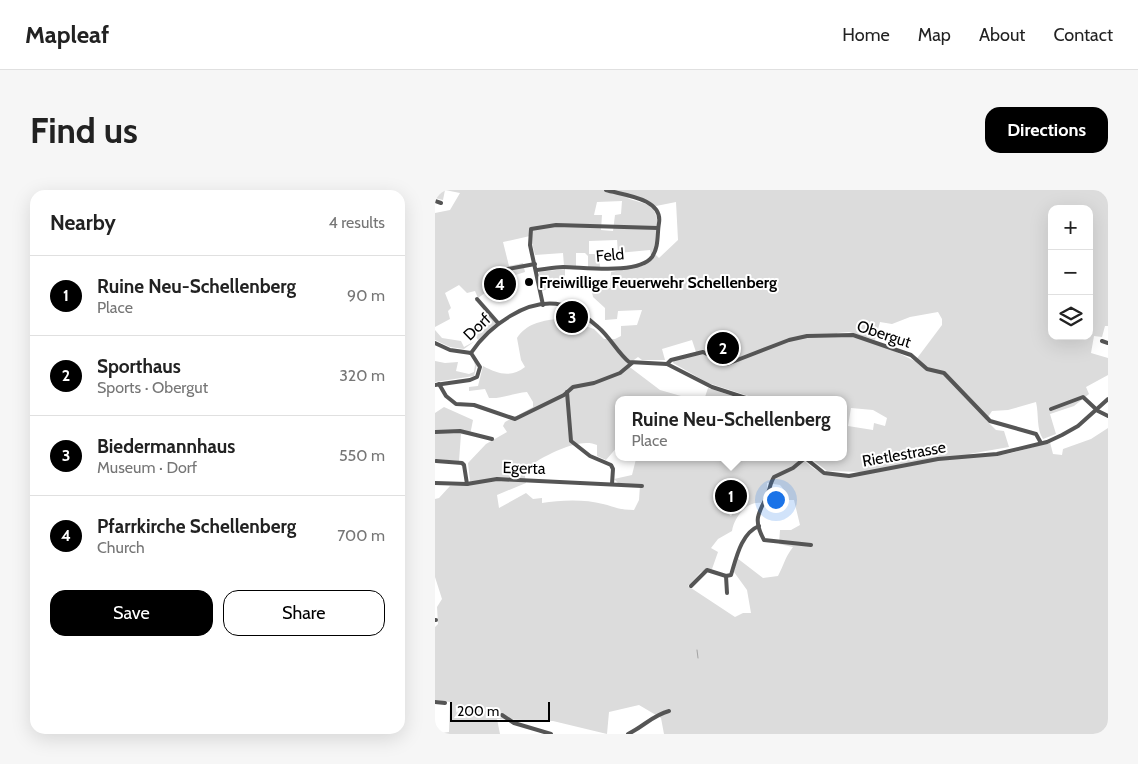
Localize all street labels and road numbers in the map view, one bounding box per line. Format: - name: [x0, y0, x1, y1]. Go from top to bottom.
- street label: Feld: [595, 244, 625, 266]
- street label: Dorf: [459, 309, 495, 344]
- street label: Obergut: [854, 316, 914, 352]
- street label: Rietlestrasse: [861, 437, 947, 471]
- street label: Egerta: [502, 458, 546, 478]

